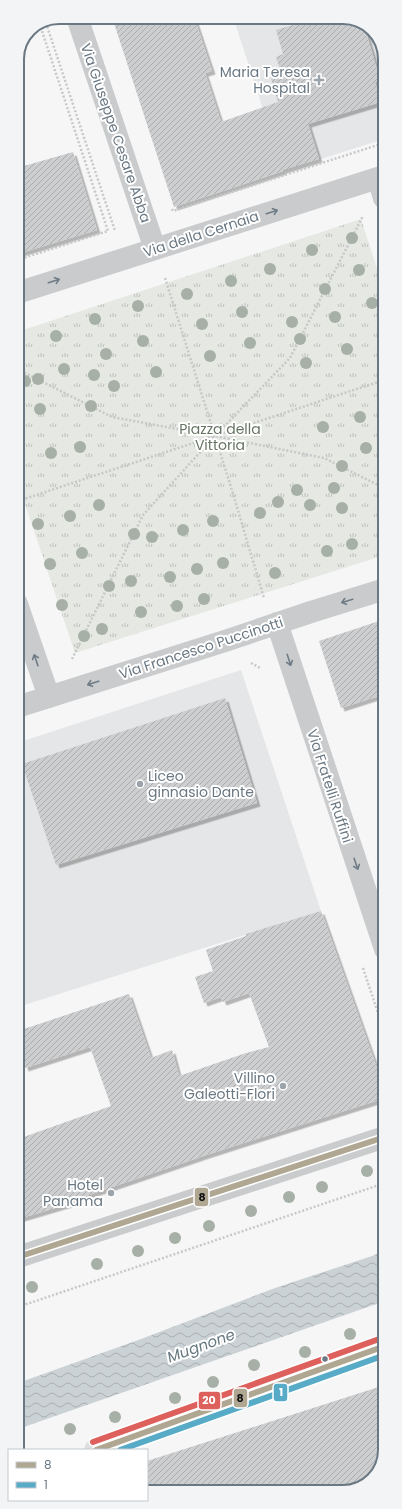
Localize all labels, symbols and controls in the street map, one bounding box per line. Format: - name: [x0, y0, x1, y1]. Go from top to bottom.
- street label: Via Giuseppe Cesare Abba: [76, 41, 156, 225]
- place label: Maria Teresa Hospital: [220, 62, 310, 98]
- marker: Maria Teresa Hospital: [313, 74, 325, 86]
- street label: Via della Cernaia: [141, 206, 261, 262]
- one-way arrow: [265, 208, 278, 215]
- one-way arrow: [48, 277, 61, 284]
- park label: Piazza della Vittoria: [179, 419, 261, 455]
- one-way arrow: [341, 598, 354, 605]
- street label: Via Francesco Puccinotti: [116, 612, 286, 684]
- one-way arrow: [32, 654, 40, 666]
- one-way arrow: [286, 654, 293, 667]
- one-way arrow: [87, 680, 100, 687]
- street label: Via Fratelli Ruffini: [302, 727, 358, 845]
- place label: Liceo ginnasio Dante: [148, 766, 254, 802]
- marker: Liceo ginnasio Dante: [135, 779, 145, 789]
- one-way arrow: [353, 857, 360, 870]
- place label: Villino Galeotti-Flori: [184, 1068, 275, 1104]
- marker: Villino Galeotti-Flori: [278, 1081, 288, 1091]
- place label: Hotel Panama: [43, 1175, 103, 1211]
- line badge: 8: [194, 1187, 209, 1207]
- marker: Hotel Panama: [106, 1188, 116, 1198]
- text: 8: [198, 1189, 206, 1205]
- water label: Mugnone: [164, 1324, 238, 1367]
- unlabelled marker: [320, 1354, 330, 1364]
- line badge: 1: [273, 1383, 288, 1402]
- text: 1: [279, 1384, 283, 1400]
- line badge: 8: [233, 1388, 248, 1408]
- text: 8: [236, 1390, 244, 1406]
- line badge: 20: [198, 1391, 221, 1410]
- text: 20: [202, 1392, 216, 1408]
- legend: [8, 1449, 148, 1501]
- text: 8: [44, 1456, 52, 1473]
- text: 1: [44, 1476, 48, 1493]

